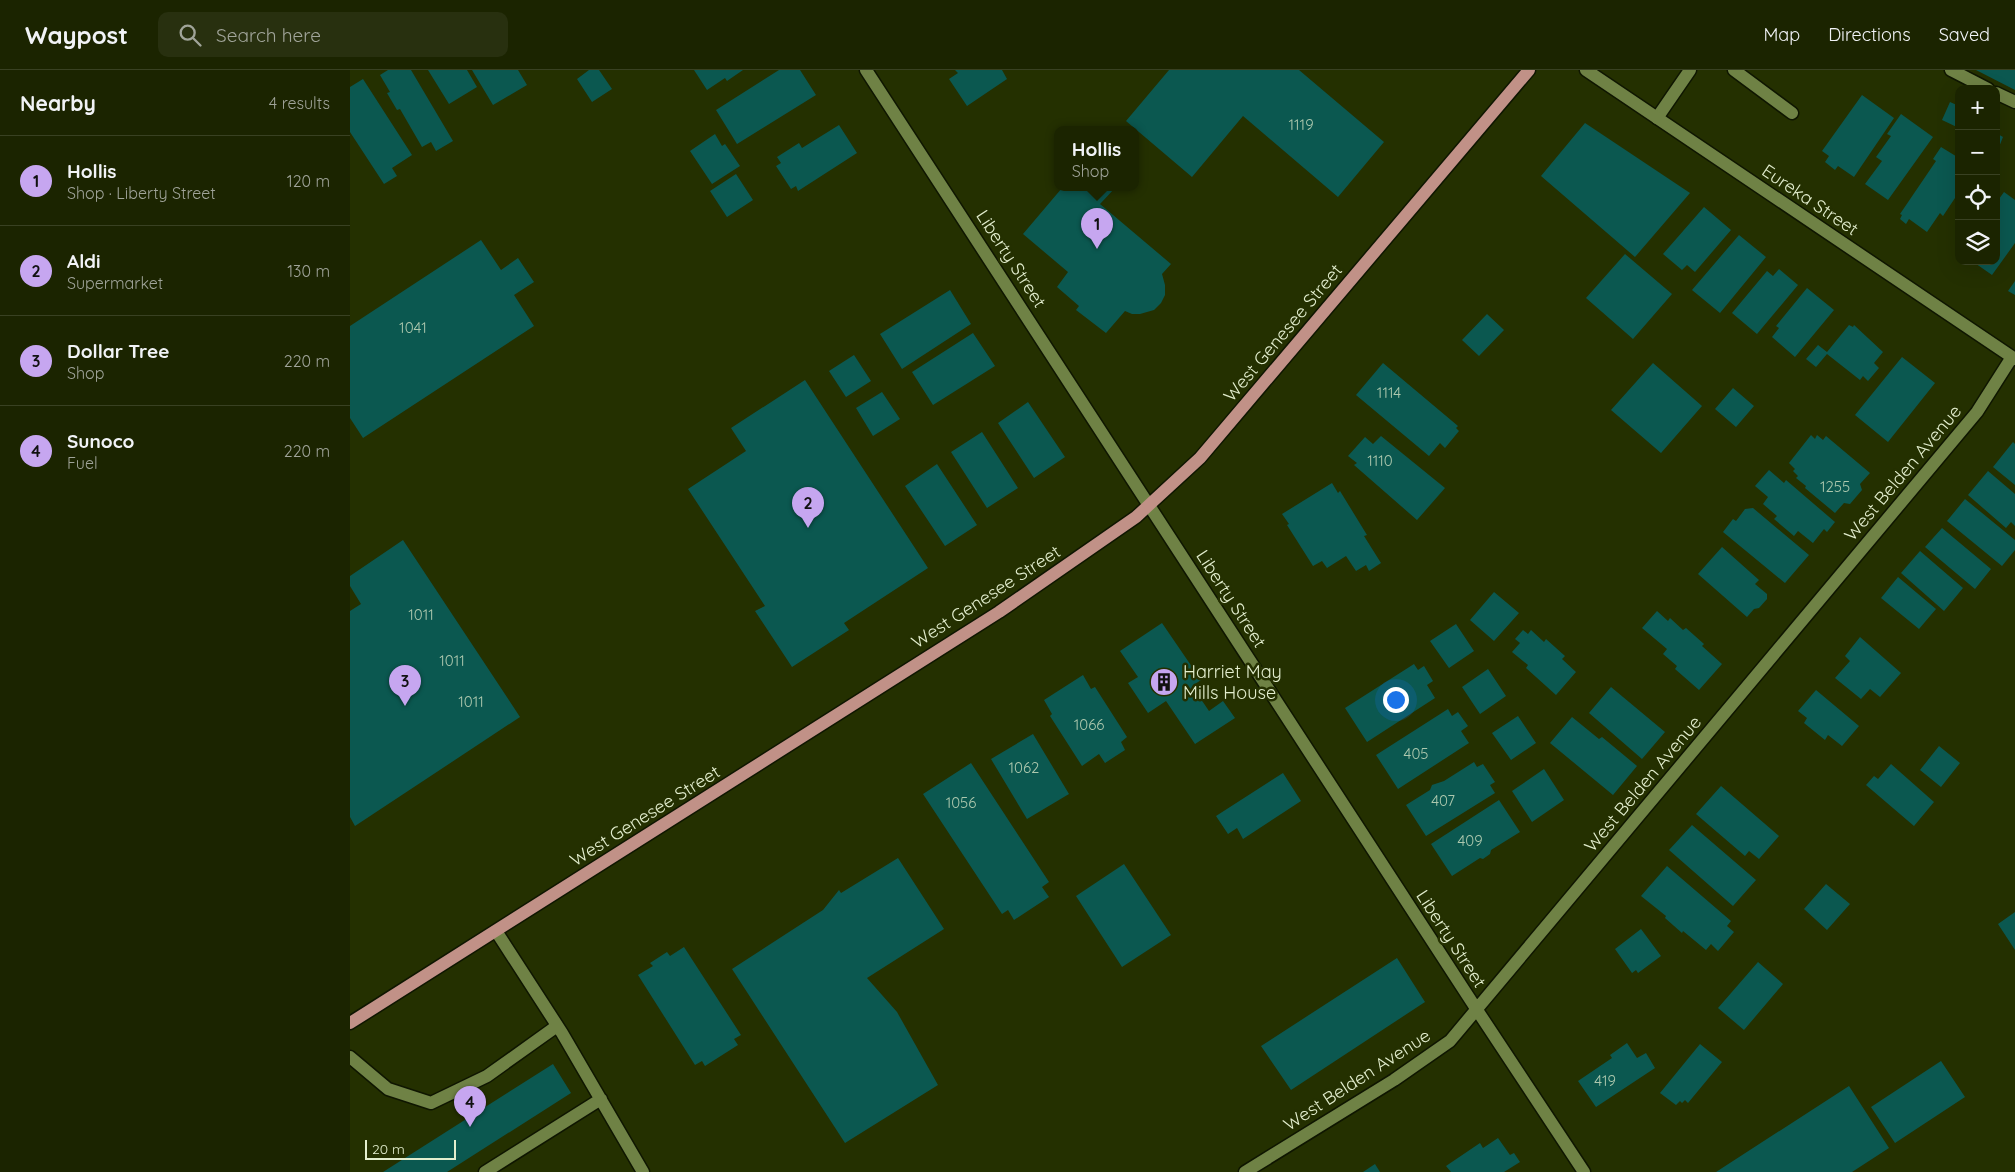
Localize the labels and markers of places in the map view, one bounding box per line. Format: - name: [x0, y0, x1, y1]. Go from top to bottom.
- pin: 1: [1081, 208, 1113, 249]
- pin: 2: [792, 487, 824, 528]
- place label: Harriet May Mills House: [1183, 660, 1282, 704]
- pin: 3: [389, 665, 421, 706]
- building icon: Harriet May Mills House: [1149, 667, 1179, 697]
- pin: 4: [454, 1086, 486, 1127]

